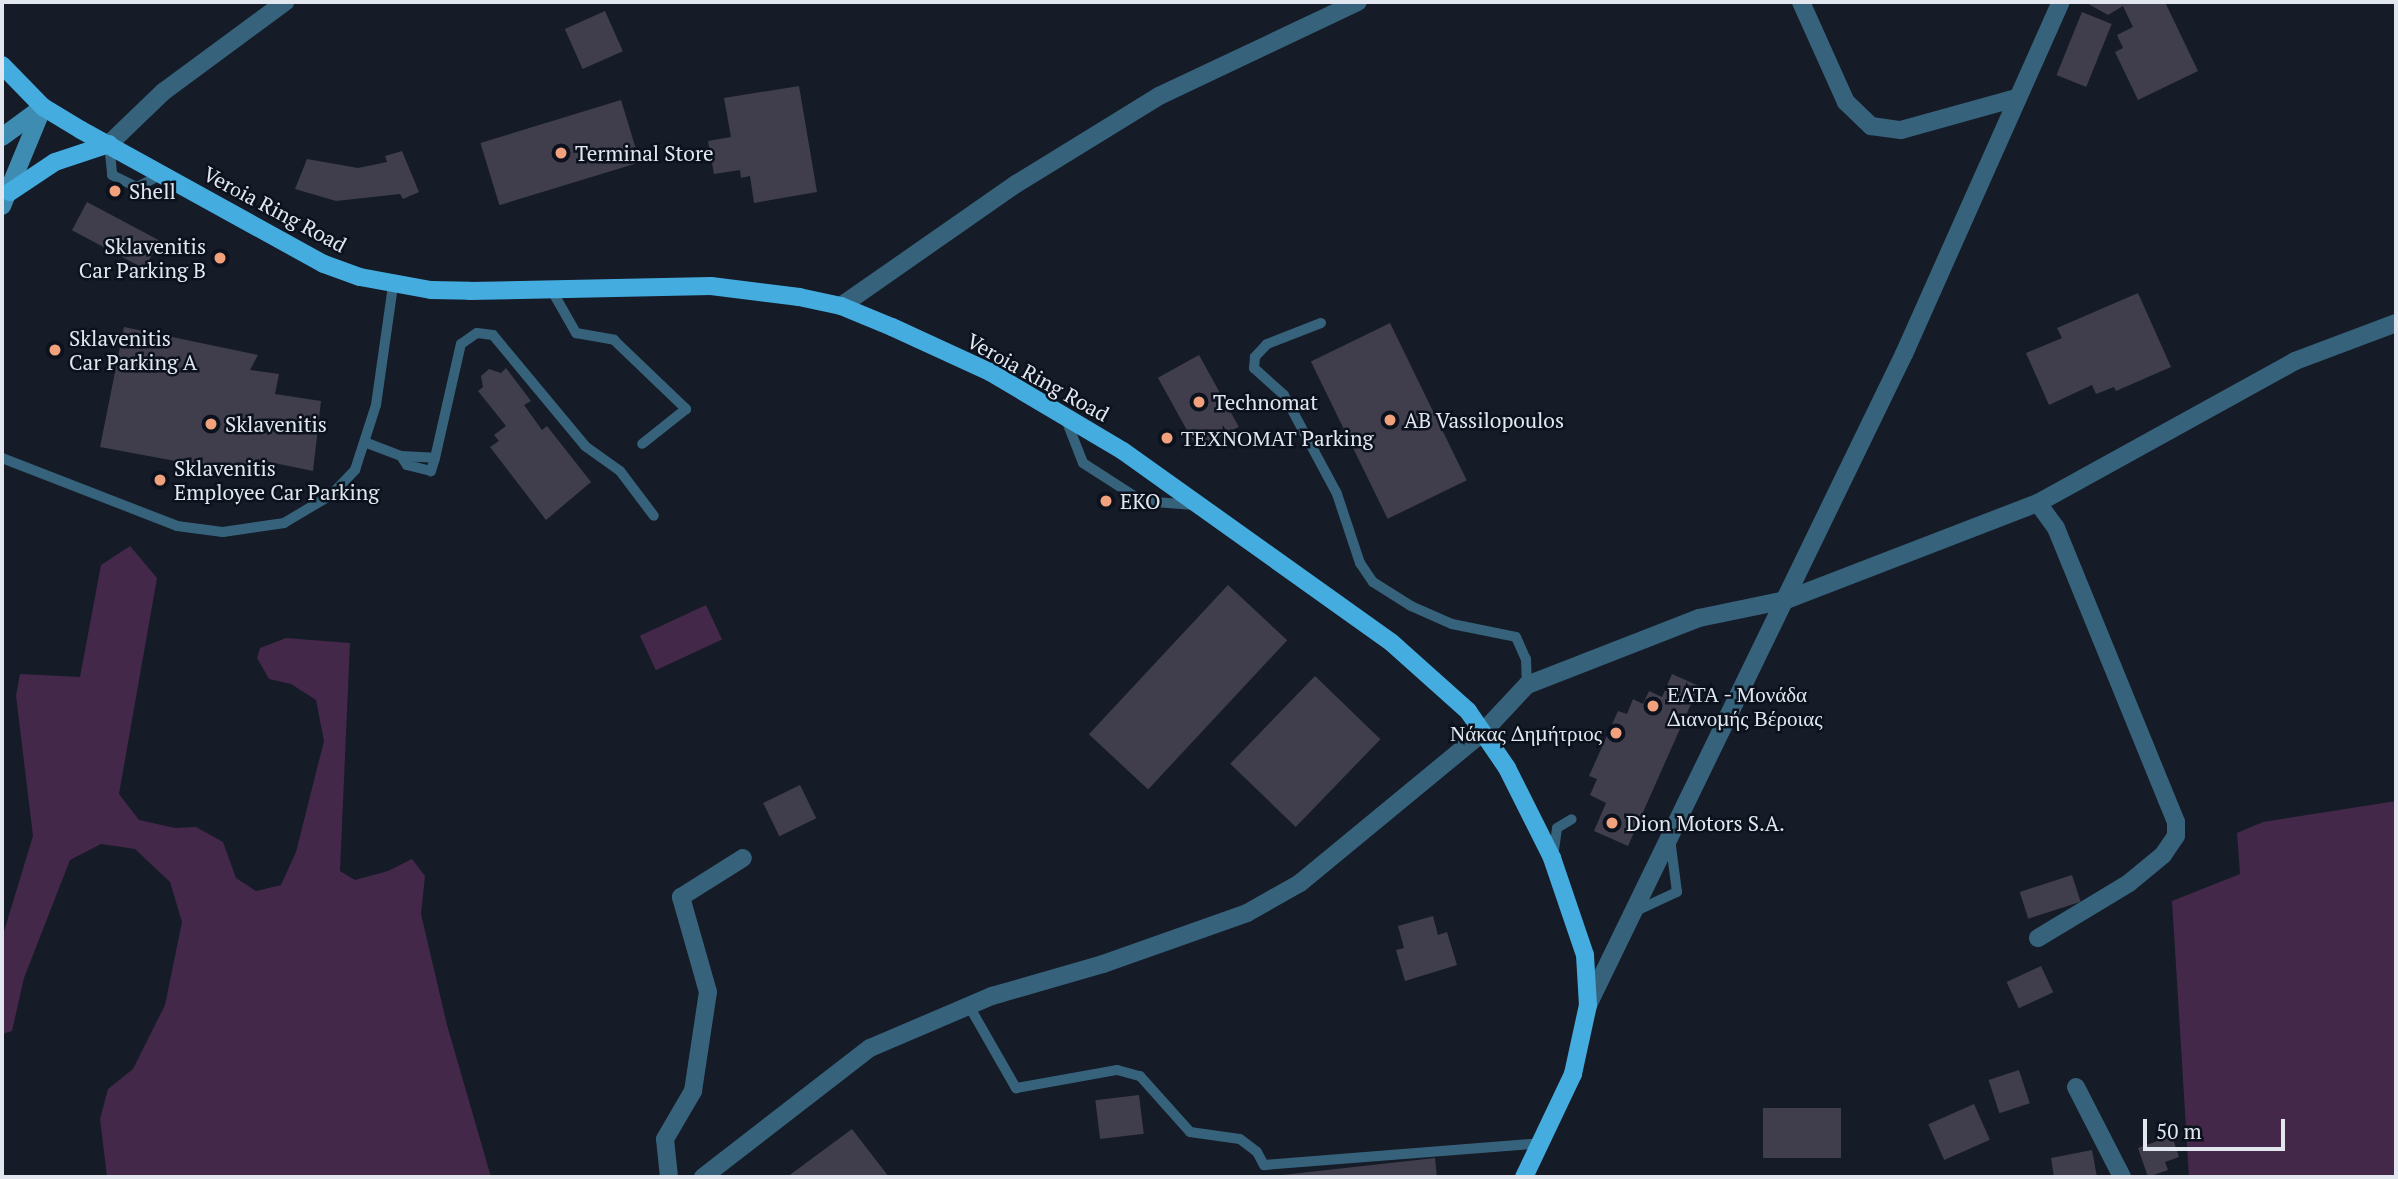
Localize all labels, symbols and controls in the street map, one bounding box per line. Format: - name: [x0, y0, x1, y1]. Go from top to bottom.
- place label: Terminal Store: [575, 140, 714, 166]
- marker: Terminal Store: [553, 145, 569, 161]
- street label: Verοia Ring Road: [199, 161, 351, 257]
- place label: Shell: [129, 178, 176, 204]
- marker: Shell: [107, 183, 123, 199]
- place label: Sklavenitis Car Parking B: [79, 233, 206, 283]
- marker: Sklavenitis Car Parking B: [212, 250, 228, 266]
- place label: Sklavenitis Car Parking A: [69, 325, 198, 375]
- street label: Verοia Ring Road: [962, 327, 1114, 427]
- marker: Sklavenitis Car Parking A: [47, 342, 63, 358]
- place label: Technomat: [1213, 389, 1318, 415]
- marker: Technomat: [1191, 394, 1207, 410]
- place label: AB Vassilopoulos: [1404, 407, 1565, 433]
- place label: Sklavenitis: [225, 411, 327, 437]
- marker: AB Vassilopoulos: [1382, 412, 1398, 428]
- marker: Sklavenitis: [203, 416, 219, 432]
- place label: ΤΕΧΝΟΜΑΤ Parking: [1181, 425, 1373, 451]
- marker: ΤΕΧΝΟΜΑΤ Parking: [1159, 430, 1175, 446]
- place label: Sklavenitis Employee Car Parking: [174, 455, 379, 505]
- marker: Sklavenitis Employee Car Parking: [152, 472, 168, 488]
- place label: EKO: [1120, 488, 1161, 514]
- marker: EKO: [1098, 493, 1114, 509]
- place label: ΕΛΤΑ - Μονάδα Διανομής Βέροιας: [1667, 681, 1822, 731]
- marker: ΕΛΤΑ - Μονάδα Διανομής Βέροιας: [1645, 698, 1661, 714]
- place label: Νάκας Δημήτριος: [1450, 720, 1602, 746]
- marker: Νάκας Δημήτριος: [1608, 725, 1624, 741]
- place label: Dion Motors S.A.: [1626, 810, 1785, 836]
- marker: Dion Motors S.A.: [1604, 815, 1620, 831]
- scale bar: [2146, 1106, 2288, 1150]
- text: 50 m: [2156, 1117, 2202, 1145]

